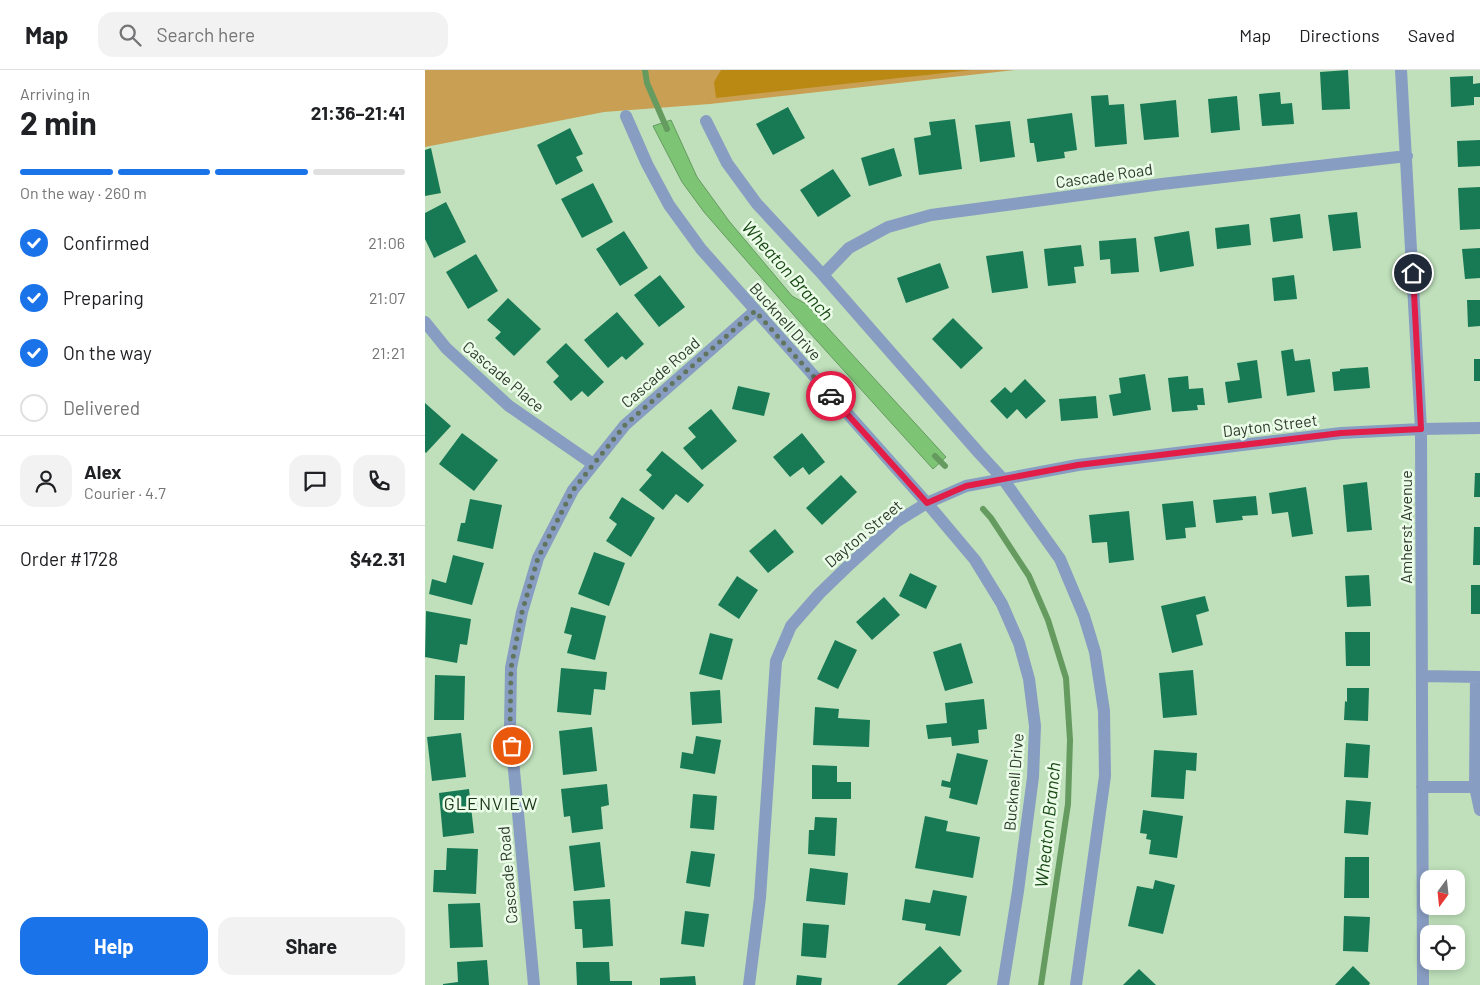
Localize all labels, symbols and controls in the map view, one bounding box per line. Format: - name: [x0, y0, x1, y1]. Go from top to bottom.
- search box: [98, 12, 448, 57]
- text: Map: [25, 20, 68, 49]
- icon: search: [116, 21, 144, 49]
- text: Search here: [156, 23, 255, 46]
- text: Map: [1239, 24, 1271, 46]
- text: Directions: [1299, 24, 1380, 46]
- text: Saved: [1408, 24, 1455, 46]
- text: Arriving in: [20, 84, 90, 103]
- text: 21:36–21:41: [311, 101, 405, 124]
- text: 2 min: [20, 103, 97, 141]
- street label: Cascade Road: [1054, 159, 1154, 191]
- text: On the way · 260 m: [20, 183, 147, 202]
- water label: Wheaton Branch: [738, 216, 838, 324]
- icon: check: [20, 229, 48, 257]
- text: Confirmed: [63, 231, 150, 254]
- text: 21:06: [368, 233, 405, 252]
- pin: [1392, 252, 1434, 294]
- icon: home: [1399, 259, 1427, 287]
- street label: Bucknell Drive: [746, 278, 826, 364]
- icon: check: [20, 284, 48, 312]
- text: Preparing: [63, 286, 144, 309]
- text: 21:07: [369, 288, 405, 307]
- street label: Cascade Road: [617, 333, 703, 411]
- street label: Cascade Place: [459, 336, 549, 416]
- icon: check: [20, 339, 48, 367]
- text: On the way: [63, 341, 152, 364]
- text: 21:21: [372, 343, 405, 362]
- courier: [806, 371, 856, 421]
- icon: car: [817, 382, 845, 410]
- text: Delivered: [63, 396, 140, 419]
- street label: Dayton Street: [1222, 410, 1318, 440]
- button: person: [20, 455, 72, 507]
- button: chat: [289, 455, 341, 507]
- button: phone: [353, 455, 405, 507]
- text: Alex: [84, 460, 122, 483]
- street label: Amherst Avenue: [1396, 470, 1415, 584]
- text: Courier · 4.7: [84, 483, 166, 502]
- street label: Dayton Street: [820, 495, 906, 571]
- text: Order #1728: [20, 547, 118, 570]
- text: $42.31: [350, 547, 405, 570]
- pin: [491, 725, 533, 767]
- icon: bag: [498, 732, 526, 760]
- street label: Bucknell Drive: [999, 732, 1027, 832]
- water label: Wheaton Branch: [1029, 761, 1065, 889]
- district label: GLENVIEW: [444, 792, 538, 814]
- street label: Cascade Road: [493, 825, 521, 925]
- north arrow: [1420, 870, 1465, 915]
- map controls: [1420, 870, 1465, 970]
- button: Help: [20, 917, 208, 975]
- button: Share: [218, 917, 405, 975]
- button: locate: [1420, 925, 1465, 970]

